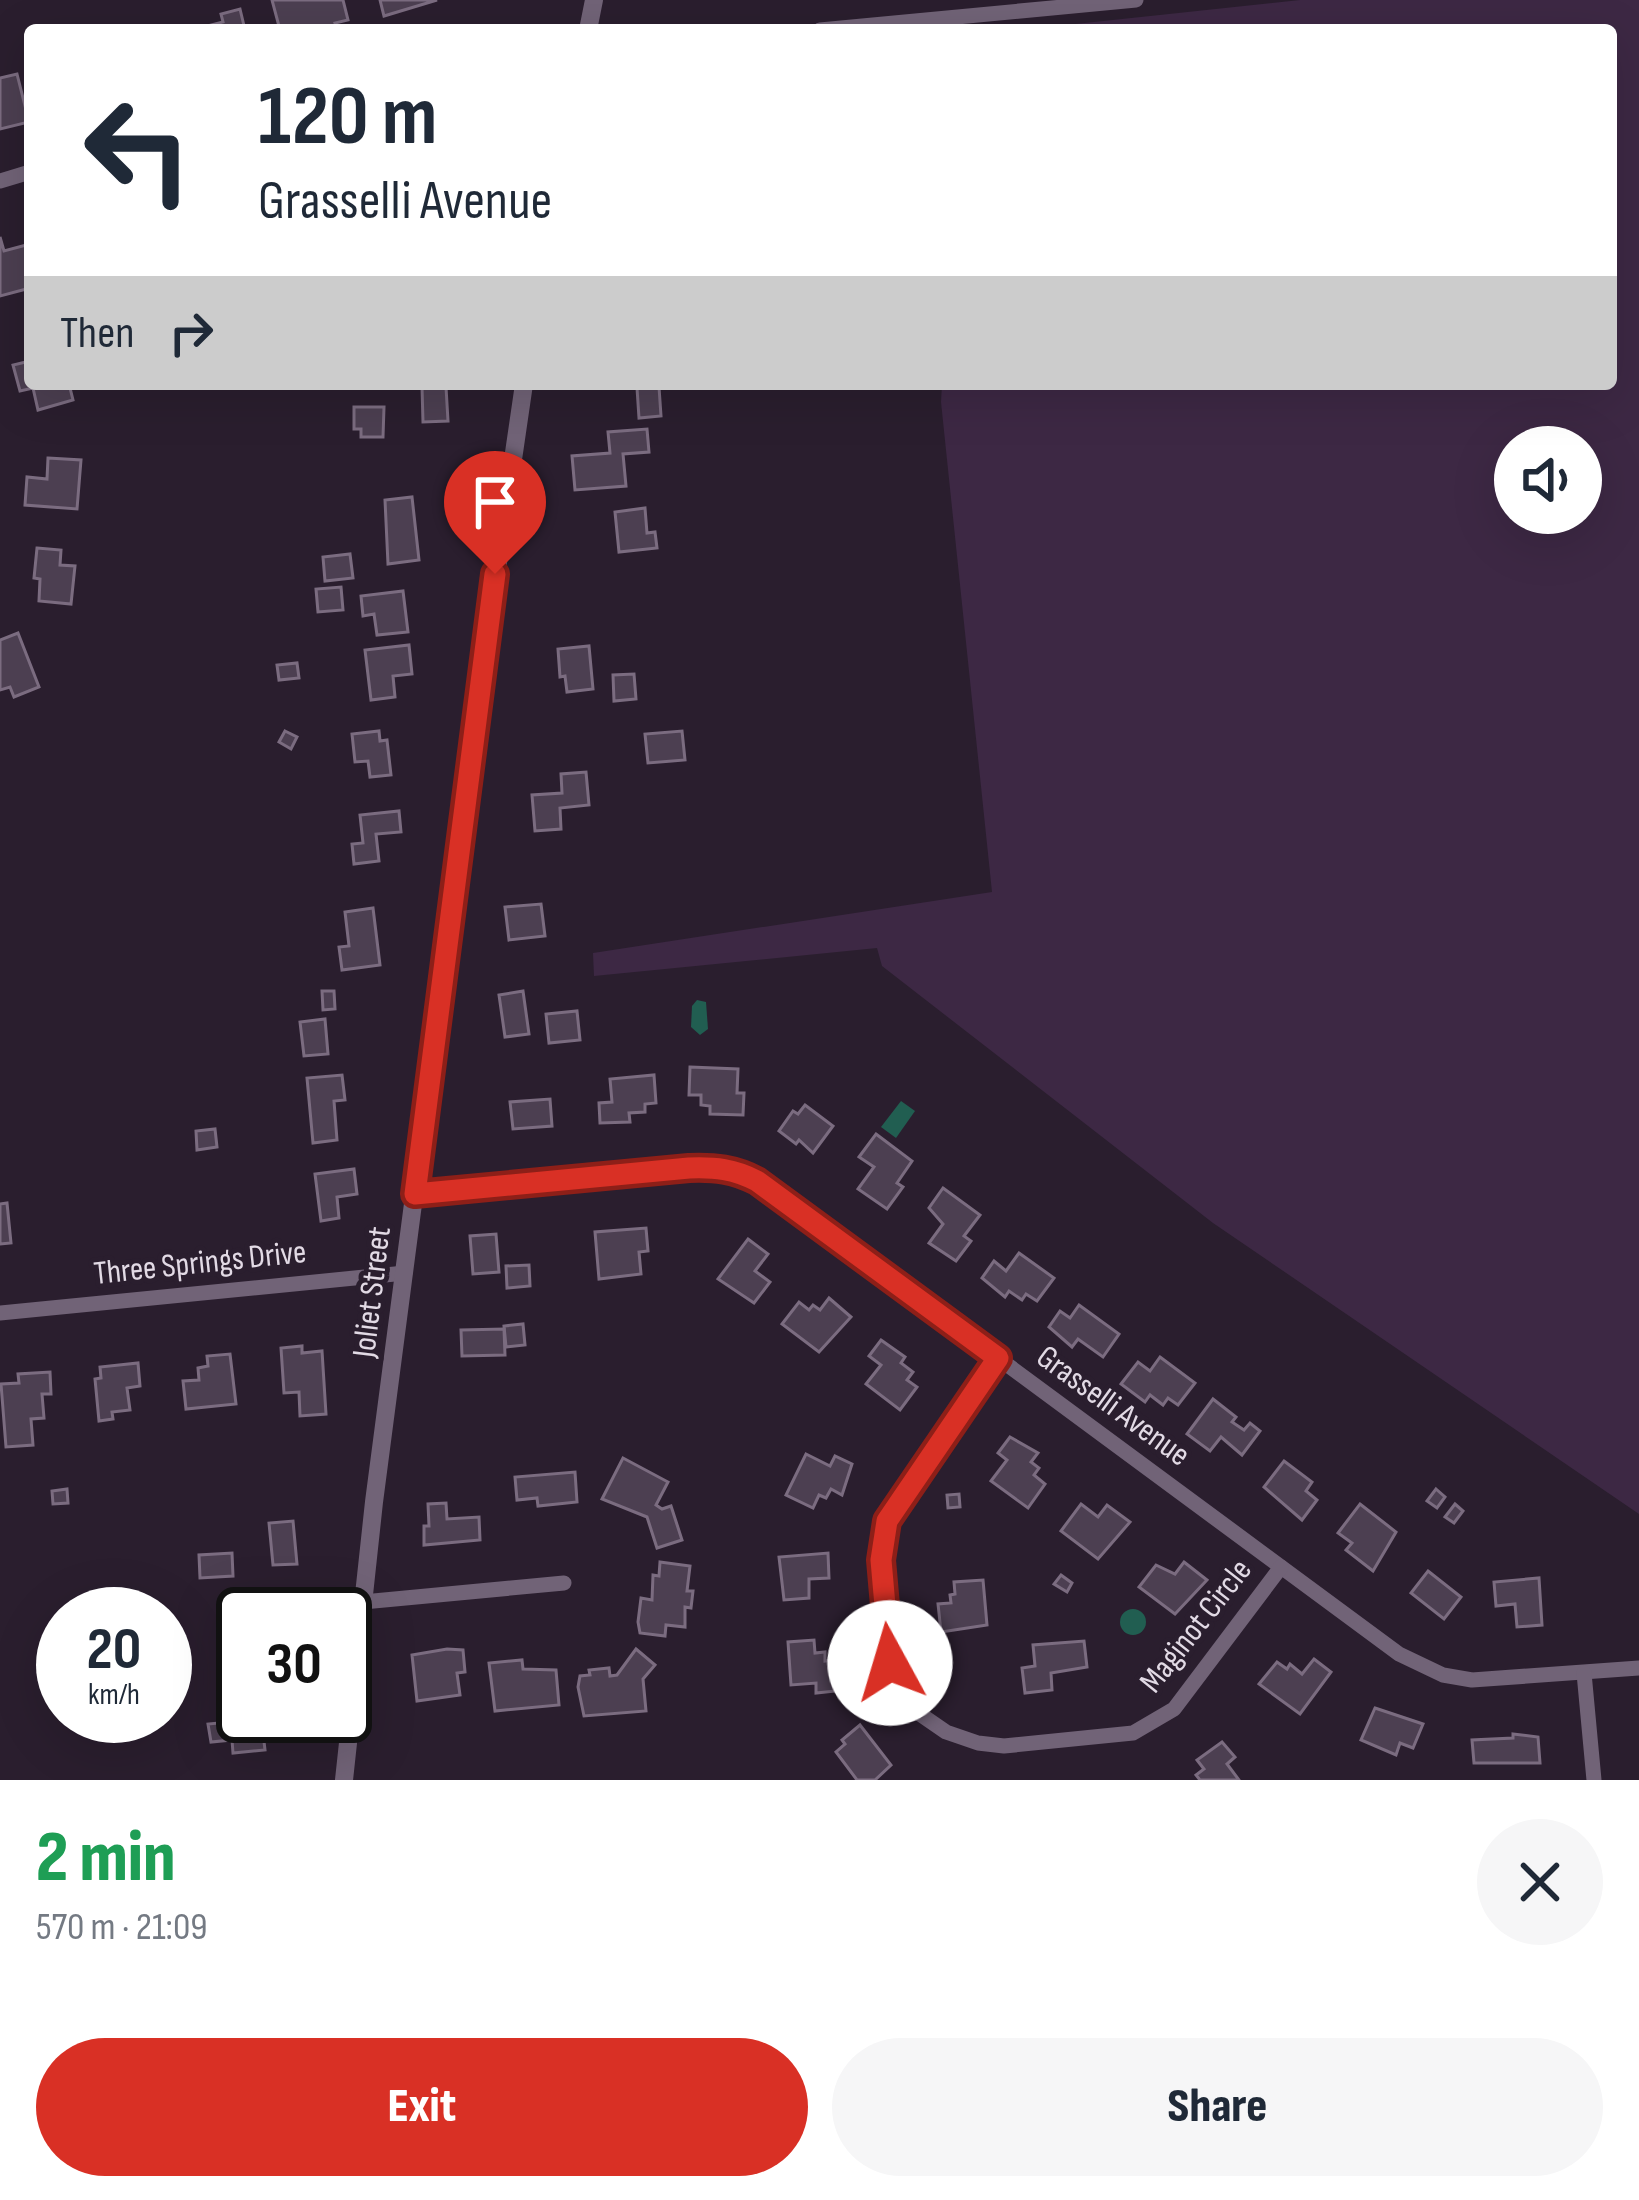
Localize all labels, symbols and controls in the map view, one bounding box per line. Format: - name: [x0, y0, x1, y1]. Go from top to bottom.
- text: 120 m: [258, 67, 437, 168]
- icon: left: [60, 72, 216, 228]
- text: Grasselli Avenue: [258, 169, 552, 234]
- icon: right: [158, 300, 224, 366]
- text: Then: [60, 306, 134, 361]
- map controls: [1494, 426, 1602, 534]
- button: sound: [1494, 426, 1602, 534]
- pin: [444, 451, 546, 574]
- icon: arrive: [462, 469, 528, 535]
- street label: Joliet Street: [344, 1224, 400, 1361]
- street label: Three Springs Drive: [92, 1232, 308, 1294]
- street label: Grasselli Avenue: [1029, 1337, 1197, 1475]
- street label: Maginot Circle: [1131, 1551, 1261, 1701]
- speed limit sign: 30: [216, 1587, 372, 1743]
- position arrow: [827, 1600, 953, 1726]
- text: 20: [87, 1614, 141, 1686]
- text: km/h: [88, 1677, 140, 1713]
- text: 2 min: [36, 1815, 176, 1902]
- button: close: [1477, 1819, 1603, 1945]
- text: 570 m · 21:09: [36, 1904, 208, 1951]
- button: Exit: [36, 2038, 808, 2176]
- button: Share: [832, 2038, 1603, 2176]

